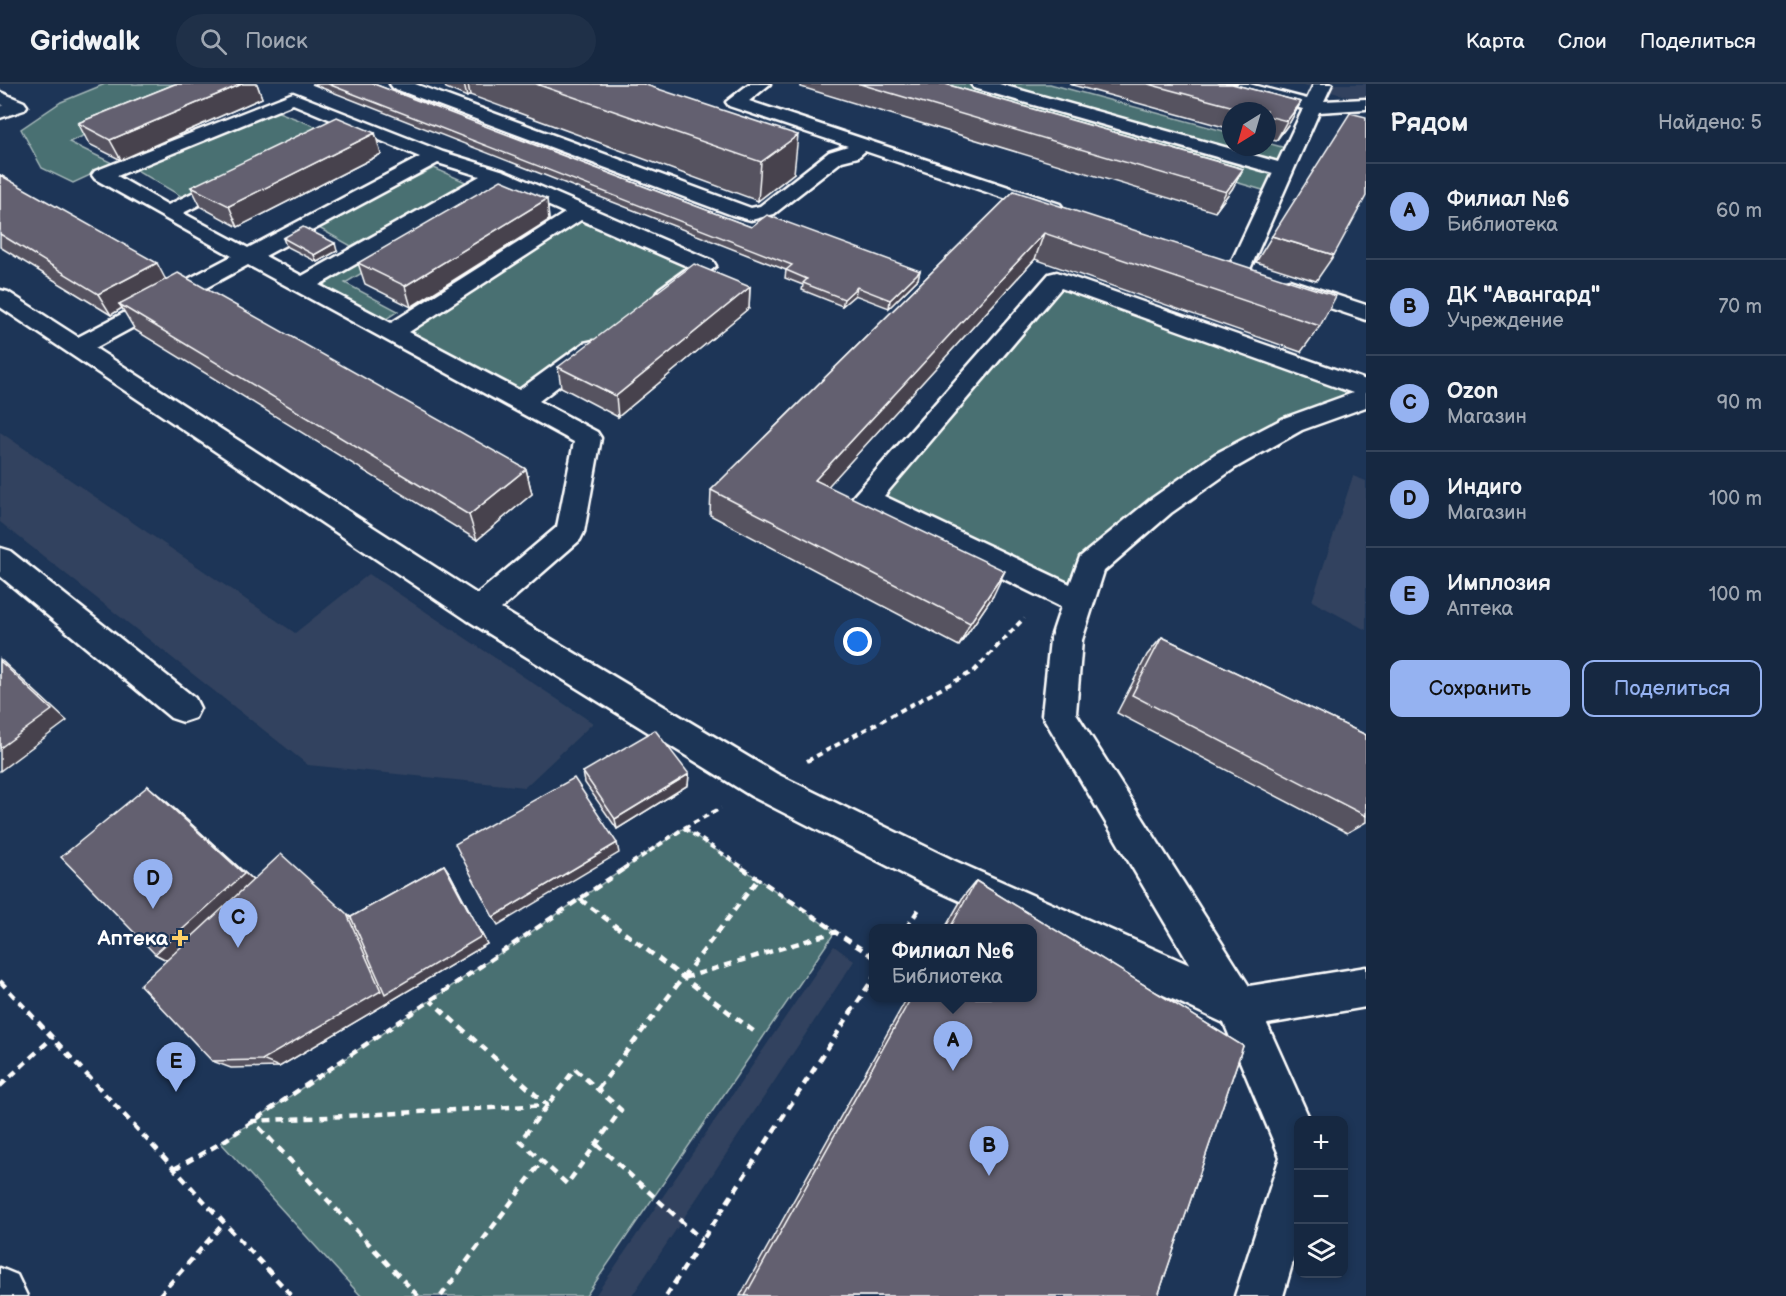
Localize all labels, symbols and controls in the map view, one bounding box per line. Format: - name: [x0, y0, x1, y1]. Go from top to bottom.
- search box: [176, 14, 596, 68]
- text: Gridwalk: [30, 25, 140, 58]
- icon: search: [197, 25, 230, 58]
- text: Поиск: [245, 28, 308, 55]
- text: Карта: [1466, 29, 1525, 54]
- text: Слои: [1558, 29, 1607, 54]
- text: Поделиться: [1640, 29, 1756, 54]
- north arrow: [1222, 102, 1276, 156]
- text: Рядом: [1390, 108, 1468, 139]
- text: Найдено: 5: [1658, 111, 1762, 135]
- text: Филиал №6: [1447, 186, 1570, 213]
- text: A: [1403, 199, 1416, 223]
- text: 60 m: [1716, 199, 1762, 223]
- text: Библиотека: [1447, 213, 1558, 237]
- text: ДК "Авангард": [1447, 282, 1600, 309]
- text: B: [1402, 295, 1417, 319]
- text: 70 m: [1718, 295, 1762, 319]
- text: Учреждение: [1447, 309, 1564, 333]
- text: Ozon: [1447, 378, 1498, 405]
- text: C: [1402, 391, 1417, 415]
- text: 90 m: [1717, 391, 1762, 415]
- text: Магазин: [1447, 405, 1527, 429]
- text: Индиго: [1447, 474, 1522, 501]
- text: D: [1403, 487, 1416, 511]
- text: 100 m: [1709, 487, 1762, 511]
- text: Магазин: [1447, 501, 1527, 525]
- text: Имплозия: [1447, 570, 1551, 597]
- text: E: [1403, 583, 1416, 607]
- text: 100 m: [1709, 583, 1762, 607]
- text: Аптека: [1447, 597, 1513, 621]
- your location: [843, 627, 872, 656]
- button: Сохранить: [1390, 660, 1570, 717]
- button: Поделиться: [1582, 660, 1762, 717]
- pin: D: [134, 860, 172, 909]
- pin: C: [218, 898, 258, 948]
- popup: [869, 924, 1037, 1002]
- place label: Аптека: [96, 926, 169, 951]
- marker: Аптека: [173, 931, 187, 945]
- text: Филиал №6: [892, 938, 1014, 965]
- text: Библиотека: [892, 965, 1003, 989]
- pin: A: [934, 1022, 972, 1071]
- pin: E: [156, 1042, 195, 1092]
- map controls: [1294, 1116, 1348, 1278]
- button: +: [1294, 1116, 1348, 1170]
- pin: B: [970, 1126, 1008, 1176]
- button: −: [1294, 1170, 1348, 1224]
- button: layers: [1294, 1224, 1348, 1278]

